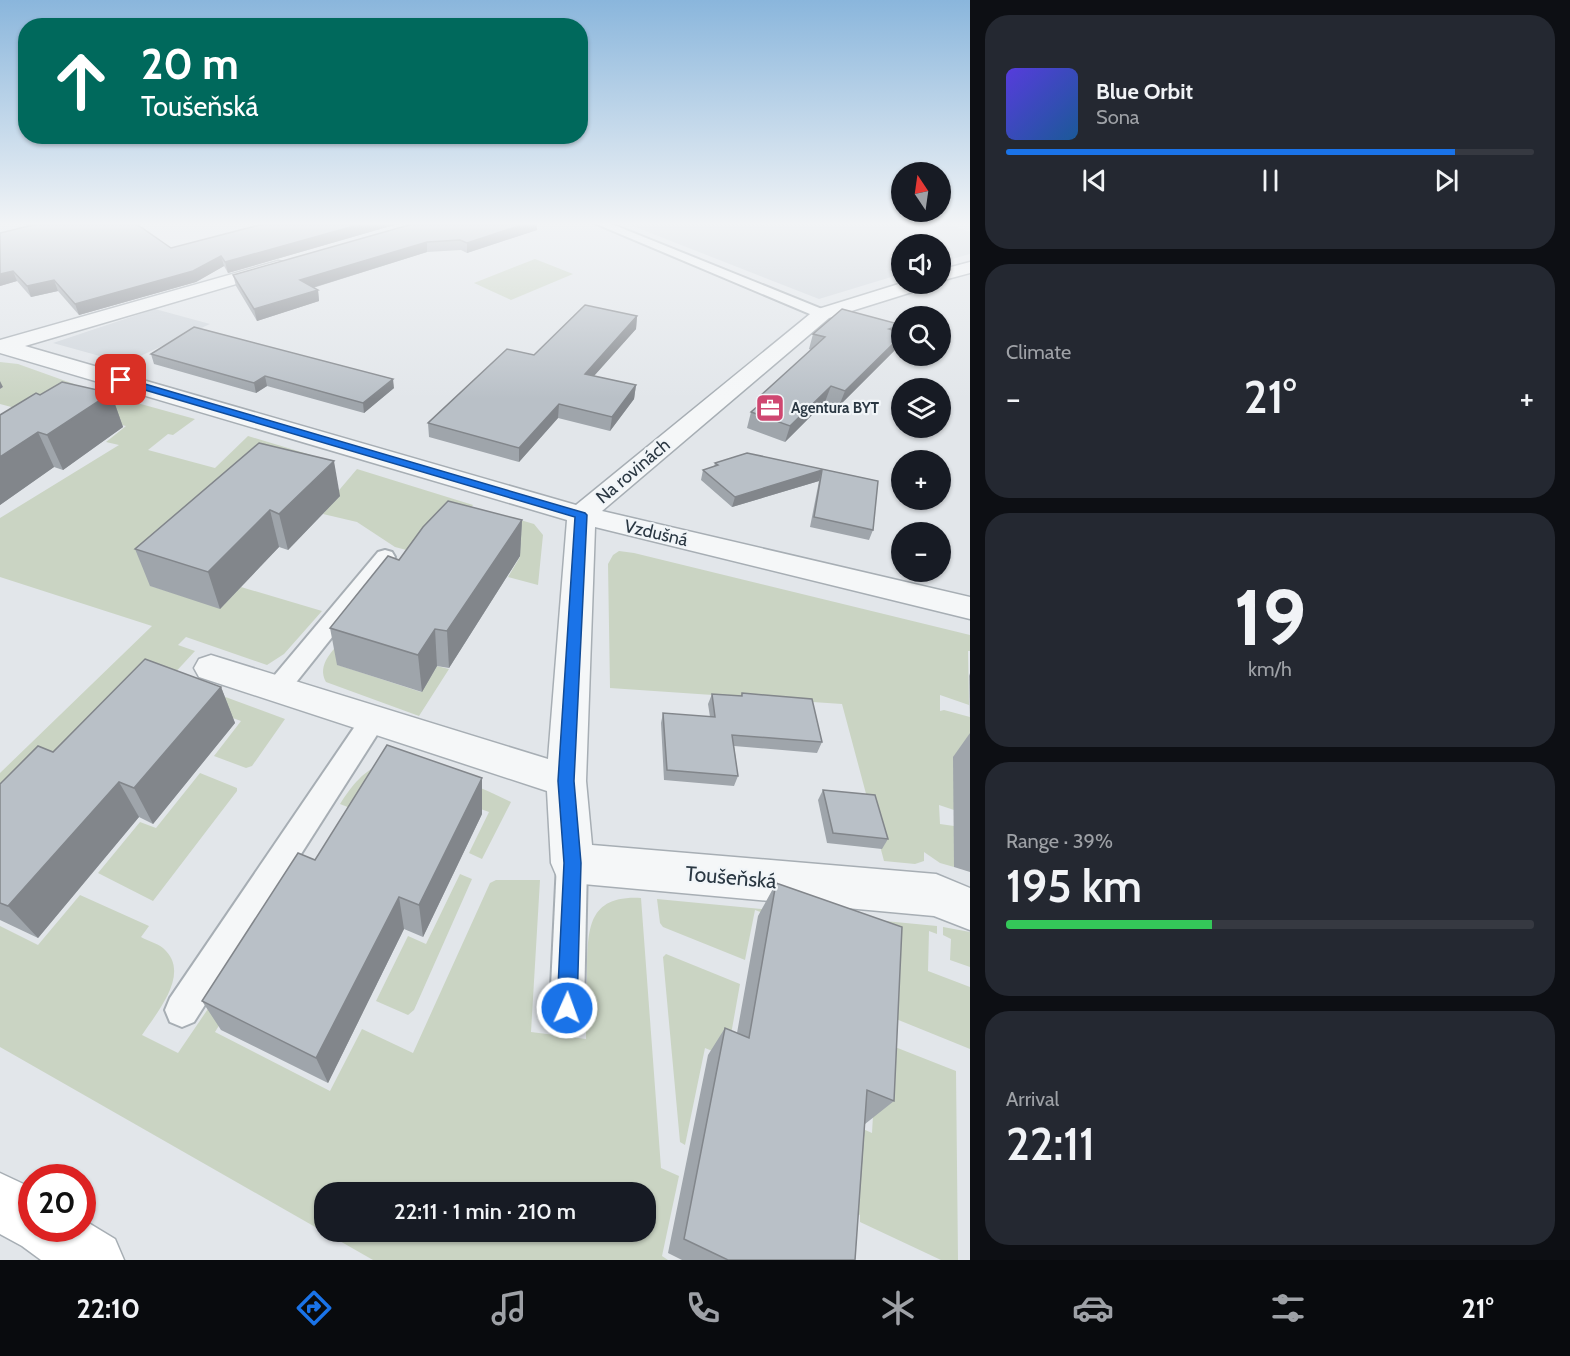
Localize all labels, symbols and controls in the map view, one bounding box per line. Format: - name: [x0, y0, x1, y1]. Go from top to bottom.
- text: 20 m: [141, 38, 239, 90]
- icon: ahead: [42, 42, 120, 120]
- text: Blue Orbit: [1096, 78, 1193, 105]
- text: Toušeňská: [141, 90, 258, 123]
- text: Sona: [1096, 105, 1139, 129]
- north arrow: [891, 162, 951, 222]
- map controls: [891, 162, 951, 582]
- icon: previous: [1078, 164, 1111, 197]
- icon: pause: [1254, 164, 1287, 197]
- icon: next: [1430, 164, 1463, 197]
- button: sound: [891, 234, 951, 294]
- button: search: [891, 306, 951, 366]
- text: Climate: [1006, 340, 1071, 364]
- pin: [95, 354, 146, 405]
- icon: arrive: [104, 363, 137, 396]
- text: 21°: [1244, 370, 1296, 424]
- button: layers: [891, 378, 951, 438]
- text: −: [1006, 378, 1021, 418]
- text: +: [1519, 378, 1534, 418]
- office icon: Agentura BYT: [754, 392, 786, 424]
- place label: Agentura BYT: [791, 399, 880, 417]
- street label: Na rovinách: [592, 434, 674, 508]
- button: +: [891, 450, 951, 510]
- street label: Vzdušná: [622, 515, 690, 551]
- button: −: [891, 522, 951, 582]
- text: 19: [1234, 570, 1306, 665]
- text: km/h: [1248, 657, 1292, 681]
- text: Range · 39%: [1006, 829, 1113, 853]
- text: 195 km: [1006, 859, 1142, 913]
- street label: Toušeňská: [684, 861, 778, 893]
- position arrow: [535, 976, 599, 1040]
- text: Arrival: [1006, 1087, 1059, 1111]
- text: 22:11: [1006, 1117, 1095, 1171]
- speed limit sign: 20: [18, 1164, 96, 1242]
- text: 22:11 · 1 min · 210 m: [394, 1198, 576, 1225]
- icon: directions: [293, 1287, 335, 1329]
- icon: music: [488, 1287, 530, 1329]
- icon: phone: [682, 1287, 724, 1329]
- icon: climate: [877, 1287, 919, 1329]
- icon: car: [1072, 1287, 1114, 1329]
- icon: filters: [1267, 1287, 1309, 1329]
- text: 22:10: [76, 1292, 140, 1325]
- text: 21°: [1461, 1292, 1494, 1325]

